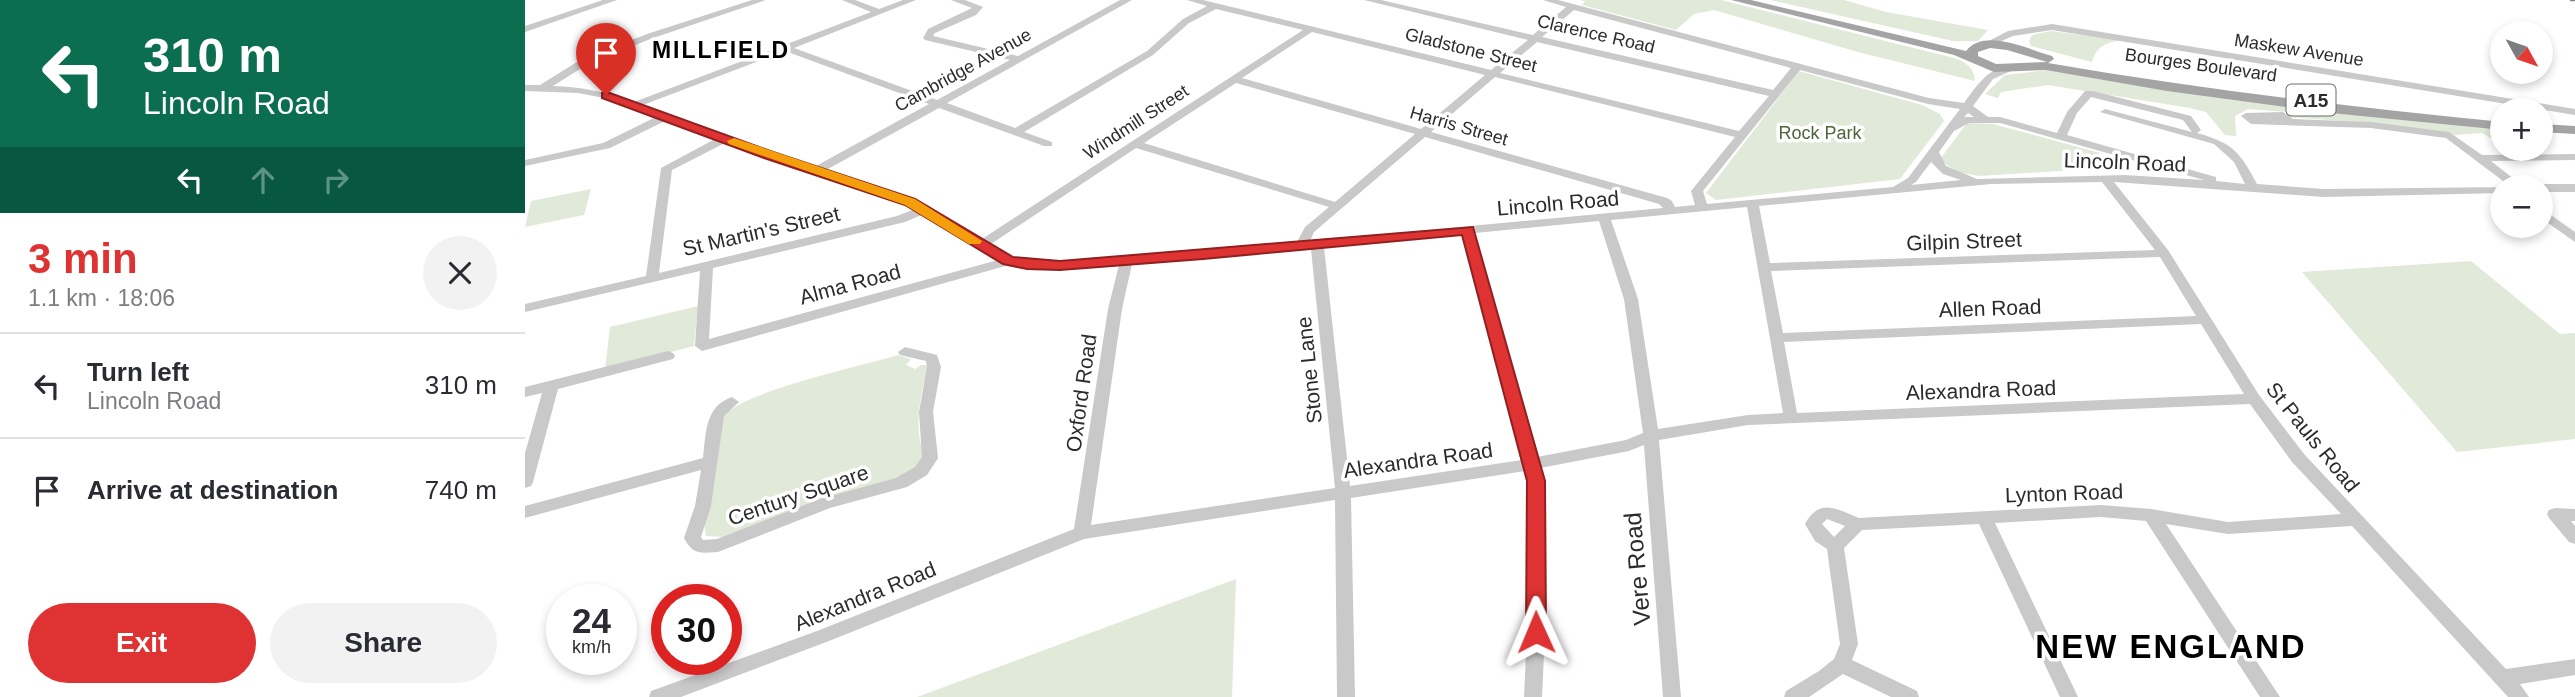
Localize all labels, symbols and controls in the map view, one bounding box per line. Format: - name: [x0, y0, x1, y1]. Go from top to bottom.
- street label: Clarence Road: [1535, 11, 1657, 57]
- north arrow: [2490, 21, 2553, 84]
- map controls: [2490, 21, 2553, 238]
- pin: [576, 23, 636, 95]
- street label: Cambridge Avenue: [891, 24, 1035, 116]
- street label: Gladstone Street: [1403, 24, 1539, 76]
- icon: left: [28, 28, 119, 119]
- text: 310 m: [143, 28, 282, 82]
- street label: Maskew Avenue: [2233, 30, 2365, 70]
- icon: arrive: [587, 34, 625, 72]
- district label: MILLFIELD: [652, 37, 790, 63]
- street label: Bourges Boulevard: [2124, 44, 2278, 86]
- street label: Windmill Street: [1080, 81, 1192, 163]
- text: Lincoln Road: [143, 85, 330, 121]
- road number: A15: [2287, 85, 2335, 116]
- button: +: [2490, 98, 2553, 161]
- street label: Harris Street: [1408, 102, 1510, 150]
- park label: Rock Park: [1778, 123, 1863, 143]
- street label: Lincoln Road: [2063, 148, 2187, 176]
- icon: left: [171, 161, 209, 199]
- icon: ahead: [244, 161, 282, 199]
- icon: right: [317, 161, 355, 199]
- button: −: [2490, 175, 2553, 238]
- street label: Lincoln Road: [1496, 186, 1620, 220]
- street label: St Martin's Street: [680, 202, 842, 260]
- street label: Gilpin Street: [1906, 227, 2022, 255]
- text: 3 min: [28, 235, 138, 282]
- button: close: [423, 236, 497, 310]
- street label: Alma Road: [797, 259, 903, 309]
- text: 1.1 km · 18:06: [28, 285, 175, 311]
- street label: Allen Road: [1938, 295, 2042, 321]
- street label: Stone Lane: [1292, 315, 1326, 425]
- street label: Oxford Road: [1061, 332, 1101, 454]
- text: Turn left: [87, 357, 189, 387]
- icon: left: [28, 367, 66, 405]
- text: 310 m: [425, 370, 497, 400]
- street label: Alexandra Road: [1905, 376, 2057, 404]
- street label: St Pauls Road: [2262, 378, 2364, 496]
- text: Lincoln Road: [87, 388, 221, 414]
- street label: Alexandra Road: [1342, 438, 1494, 482]
- street label: Century Square: [725, 460, 871, 530]
- icon: arrive: [28, 472, 66, 510]
- text: Arrive at destination: [87, 475, 338, 505]
- text: 740 m: [425, 475, 497, 505]
- street label: Lynton Road: [2004, 479, 2124, 507]
- street label: Vere Road: [1619, 511, 1655, 627]
- street label: Alexandra Road: [791, 557, 939, 635]
- speed limit sign: 30: [651, 584, 742, 675]
- position arrow: [1499, 595, 1573, 669]
- text: 24: [572, 601, 611, 640]
- button: Exit: [28, 603, 256, 683]
- button: Share: [270, 603, 497, 683]
- district label: NEW ENGLAND: [2035, 628, 2307, 665]
- text: km/h: [572, 637, 611, 657]

